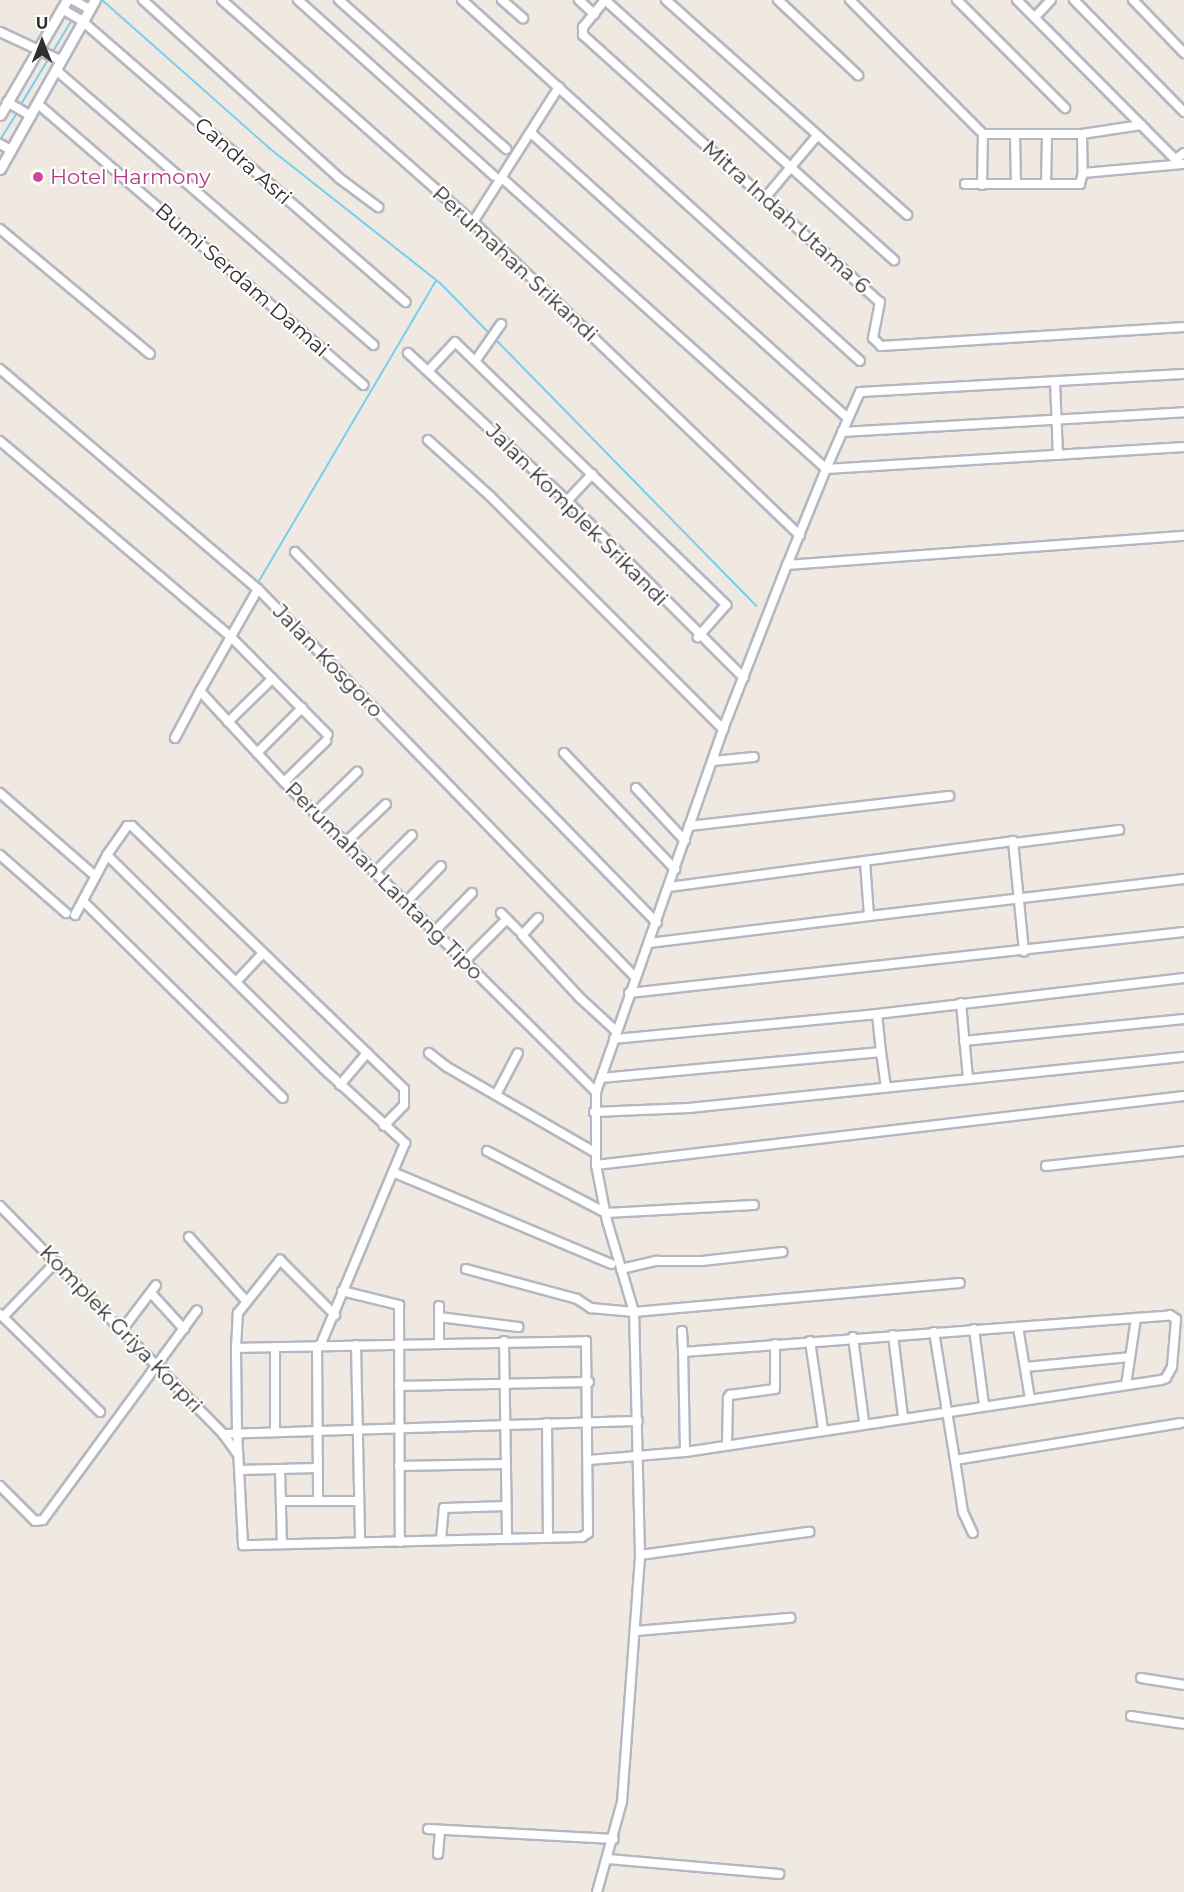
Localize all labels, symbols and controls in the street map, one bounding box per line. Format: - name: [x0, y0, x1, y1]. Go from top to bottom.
- north arrow: [12, 12, 72, 72]
- text: U: [36, 14, 48, 33]
- street label: Candra Asri: [189, 112, 297, 210]
- street label: Mitra Indah Utama 6: [697, 135, 875, 299]
- place label: Hotel Harmony: [50, 164, 211, 190]
- marker: Hotel Harmony: [31, 170, 45, 184]
- street label: Perumahan Srikandi: [427, 181, 603, 347]
- street label: Bumi Serdam Damai: [150, 198, 334, 362]
- street label: Jalan Komplek Srikandi: [481, 419, 673, 611]
- street label: Jalan Kosgoro: [268, 599, 388, 723]
- street label: Perumahan Lantang Tipo: [280, 777, 488, 985]
- street label: Komplek Griya Korpri: [34, 1240, 208, 1418]

